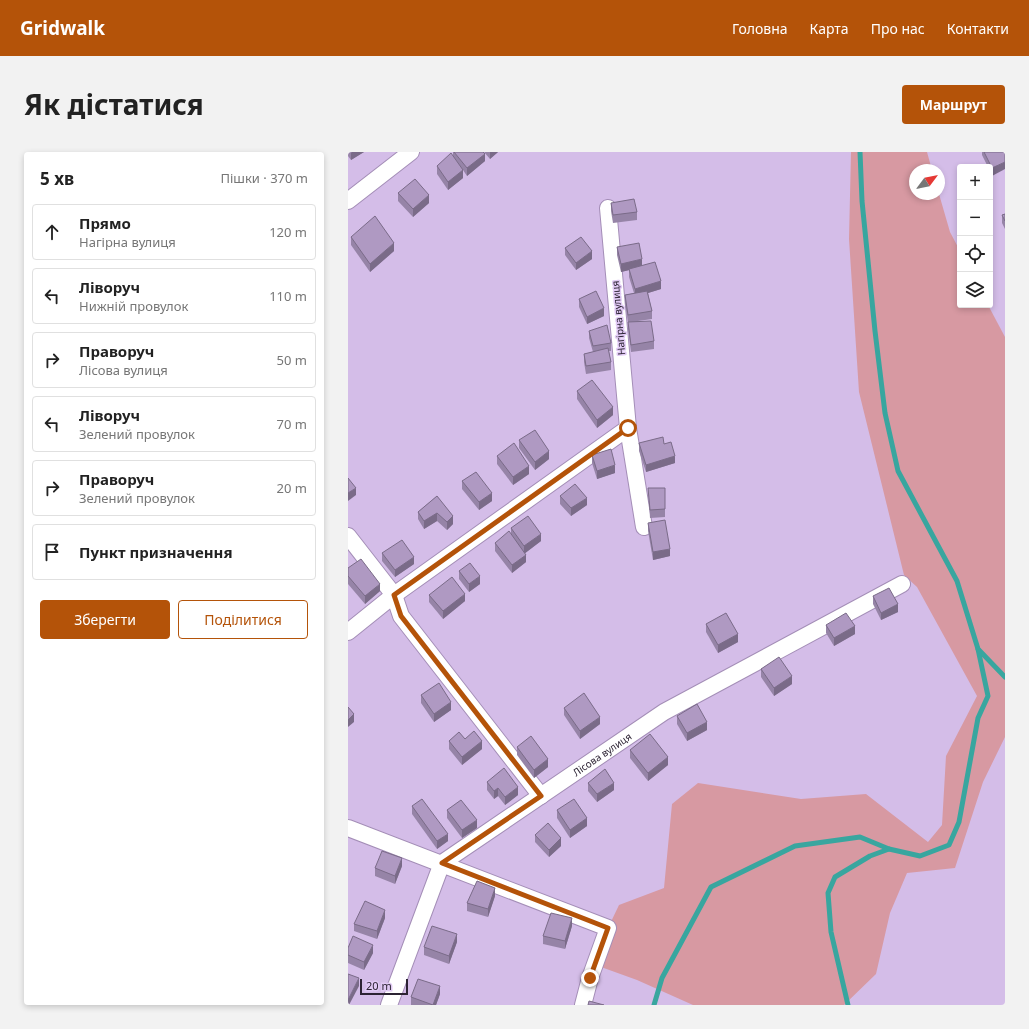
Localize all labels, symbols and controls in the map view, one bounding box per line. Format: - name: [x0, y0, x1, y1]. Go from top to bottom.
- text: Gridwalk: [20, 15, 105, 41]
- text: Головна: [732, 19, 788, 38]
- text: Карта: [810, 19, 849, 38]
- text: Про нас: [871, 19, 925, 38]
- text: Контакти: [947, 19, 1009, 38]
- text: Як дістатися: [24, 85, 204, 123]
- button: Маршрут: [902, 85, 1005, 124]
- north arrow: [909, 164, 945, 200]
- map controls: [957, 164, 993, 308]
- button: +: [957, 164, 993, 200]
- text: 5 хв: [40, 167, 74, 190]
- text: Пішки · 370 m: [220, 169, 308, 187]
- button: −: [957, 200, 993, 236]
- text: Прямо: [79, 213, 131, 233]
- icon: ahead: [41, 221, 63, 243]
- text: 120 m: [269, 223, 307, 241]
- text: Нагірна вулиця: [79, 233, 176, 251]
- button: locate: [957, 236, 993, 272]
- button: layers: [957, 272, 993, 308]
- text: Ліворуч: [79, 277, 140, 297]
- street label: Нагірна вулиця: [608, 280, 628, 356]
- icon: left: [41, 285, 63, 307]
- text: 110 m: [269, 287, 307, 305]
- text: Нижній провулок: [79, 297, 188, 315]
- text: Праворуч: [79, 341, 154, 361]
- icon: right: [41, 349, 63, 371]
- text: 50 m: [277, 351, 307, 369]
- text: Лісова вулиця: [79, 361, 168, 379]
- text: Ліворуч: [79, 405, 140, 425]
- icon: left: [41, 413, 63, 435]
- text: 70 m: [277, 415, 307, 433]
- route start: [619, 419, 637, 437]
- text: Зелений провулок: [79, 425, 195, 443]
- text: Праворуч: [79, 469, 154, 489]
- icon: right: [41, 477, 63, 499]
- text: 20 m: [277, 479, 307, 497]
- text: Зелений провулок: [79, 489, 195, 507]
- icon: arrive: [41, 541, 63, 563]
- text: Пункт призначення: [79, 542, 233, 562]
- button: Зберегти: [40, 600, 170, 639]
- button: Поділитися: [178, 600, 308, 639]
- street label: Лісова вулиця: [570, 729, 634, 779]
- route end: [581, 969, 599, 987]
- scale bar: [360, 977, 408, 996]
- text: 20 m: [366, 978, 392, 993]

